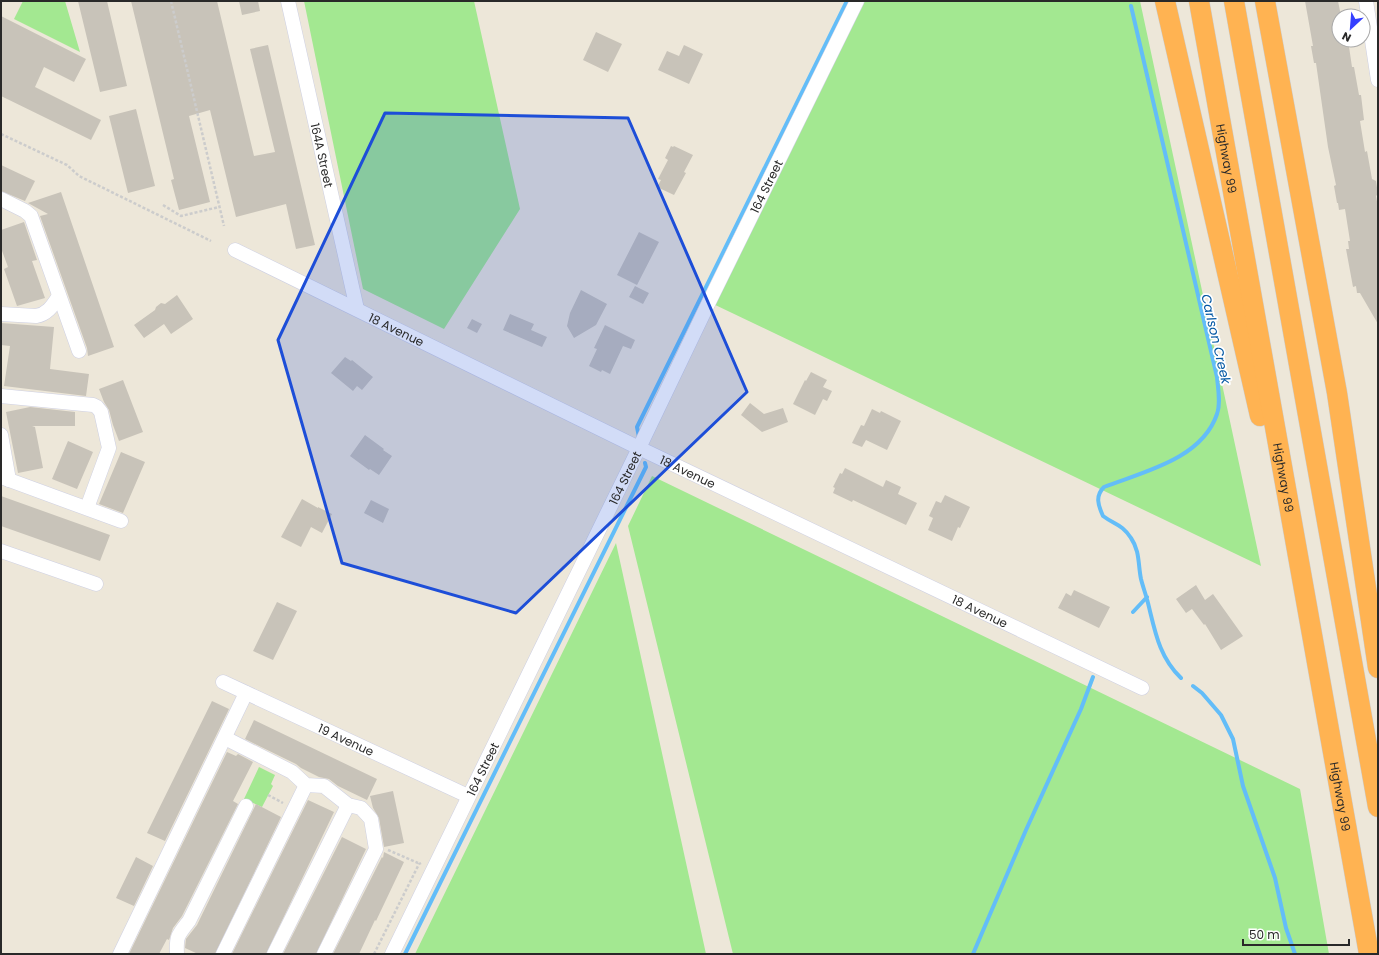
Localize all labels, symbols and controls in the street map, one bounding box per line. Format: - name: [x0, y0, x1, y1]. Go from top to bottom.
- north arrow: [1331, 8, 1371, 48]
- text: N: [1339, 28, 1354, 46]
- street label: 164A Street: [307, 121, 338, 189]
- street label: Highway 99: [1213, 122, 1242, 195]
- street label: 164 Street: [746, 157, 786, 216]
- water label: Carlson Creek: [1196, 292, 1236, 387]
- street label: 18 Avenue: [366, 308, 427, 350]
- street label: Highway 99: [1269, 441, 1299, 514]
- street label: 164 Street: [604, 448, 645, 507]
- street label: 18 Avenue: [657, 451, 718, 492]
- street label: 18 Avenue: [950, 590, 1011, 631]
- street label: 19 Avenue: [316, 719, 377, 760]
- street label: 164 Street: [462, 739, 503, 798]
- street label: Highway 99: [1326, 760, 1355, 832]
- scale bar: [1243, 921, 1349, 947]
- text: 50 m: [1249, 926, 1280, 943]

